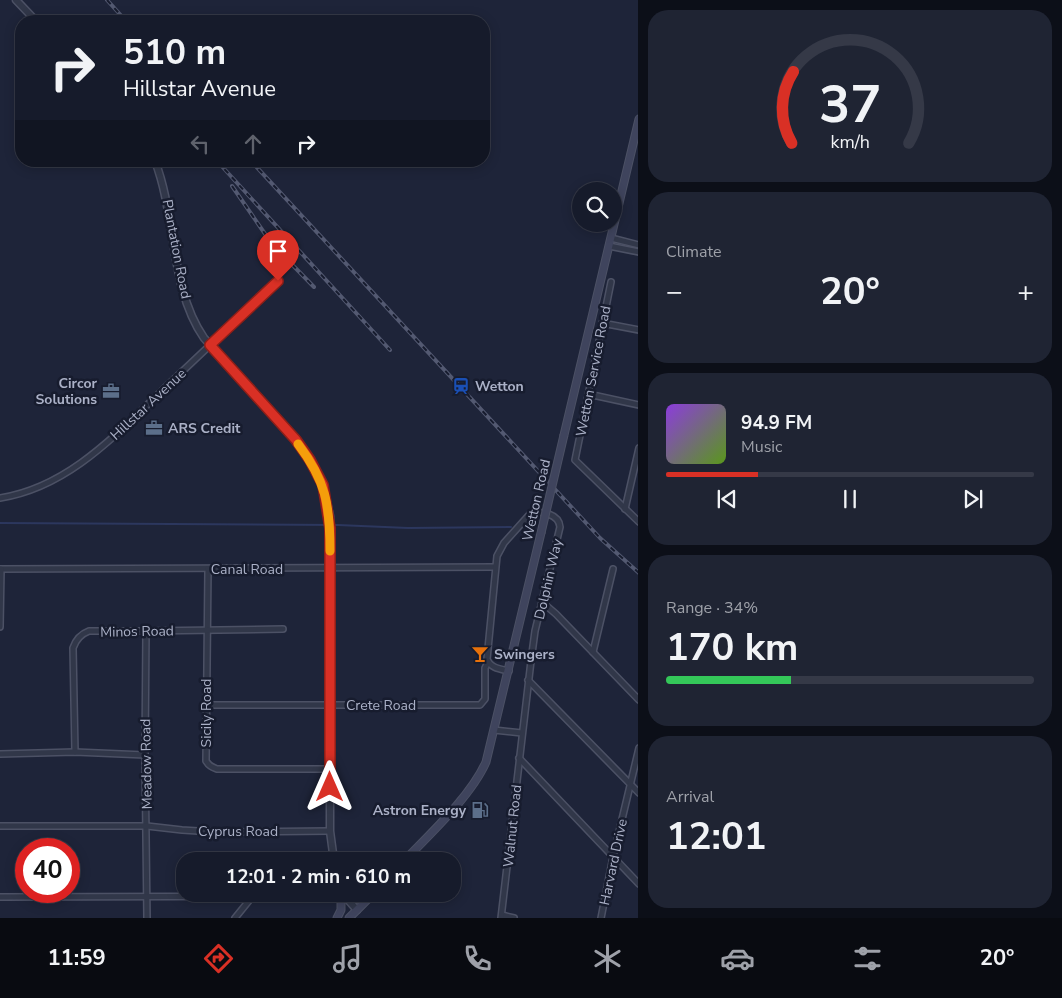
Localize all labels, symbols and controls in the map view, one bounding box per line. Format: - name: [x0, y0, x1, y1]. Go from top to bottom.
- text: 510 m: [123, 29, 226, 76]
- icon: right: [40, 35, 105, 100]
- text: 37: [819, 69, 881, 140]
- text: Hillstar Avenue: [123, 74, 276, 104]
- icon: left: [186, 130, 214, 158]
- icon: ahead: [239, 130, 267, 158]
- icon: right: [292, 130, 320, 158]
- text: km/h: [830, 130, 870, 154]
- map controls: [572, 182, 622, 232]
- button: search: [572, 182, 622, 232]
- street label: Plantation Road: [158, 198, 195, 300]
- pin: [257, 230, 299, 281]
- icon: arrive: [264, 237, 292, 265]
- text: Climate: [666, 241, 721, 263]
- text: 20°: [820, 266, 880, 317]
- text: −: [666, 273, 683, 311]
- text: +: [1017, 273, 1034, 311]
- street label: Wetton Service Road: [571, 304, 615, 438]
- street label: Hillstar Avenue: [106, 364, 190, 445]
- place label: Circor Solutions: [35, 374, 97, 409]
- station icon: Wetton: [451, 376, 471, 396]
- place label: Wetton: [475, 377, 524, 396]
- office icon: Circor Solutions: [101, 381, 121, 401]
- text: 94.9 FM: [741, 410, 812, 436]
- office icon: ARS Credit: [144, 418, 164, 438]
- place label: ARS Credit: [168, 419, 241, 438]
- text: Music: [741, 436, 782, 458]
- street label: Wetton Road: [518, 457, 555, 543]
- icon: previous: [713, 485, 741, 513]
- icon: pause: [836, 485, 864, 513]
- icon: next: [959, 485, 987, 513]
- street label: Dolphin Way: [530, 536, 567, 621]
- street label: Canal Road: [211, 560, 283, 579]
- text: Range · 34%: [666, 597, 758, 619]
- street label: Minos Road: [100, 621, 174, 642]
- text: 170 km: [666, 622, 798, 673]
- bar icon: Swingers: [470, 644, 490, 664]
- place label: Swingers: [494, 645, 555, 664]
- street label: Sicily Road: [197, 679, 216, 747]
- street label: Crete Road: [346, 696, 416, 715]
- street label: Meadow Road: [136, 719, 157, 809]
- position arrow: [303, 760, 355, 812]
- street label: Walnut Road: [499, 784, 526, 868]
- text: Arrival: [666, 786, 714, 808]
- fuel station icon: Astron Energy: [470, 800, 490, 820]
- place label: Astron Energy: [373, 801, 467, 820]
- text: 12:01: [666, 811, 767, 862]
- street label: Harvard Drive: [595, 817, 632, 907]
- street label: Cyprus Road: [198, 822, 278, 841]
- speed limit sign: 40: [15, 838, 80, 903]
- text: 12:01 · 2 min · 610 m: [226, 864, 411, 890]
- icon: directions: [201, 941, 236, 976]
- icon: music: [330, 941, 365, 976]
- icon: phone: [460, 941, 495, 976]
- icon: climate: [590, 941, 625, 976]
- icon: car: [720, 941, 755, 976]
- icon: filters: [850, 941, 885, 976]
- text: 11:59: [47, 943, 106, 973]
- text: 20°: [980, 943, 1014, 973]

